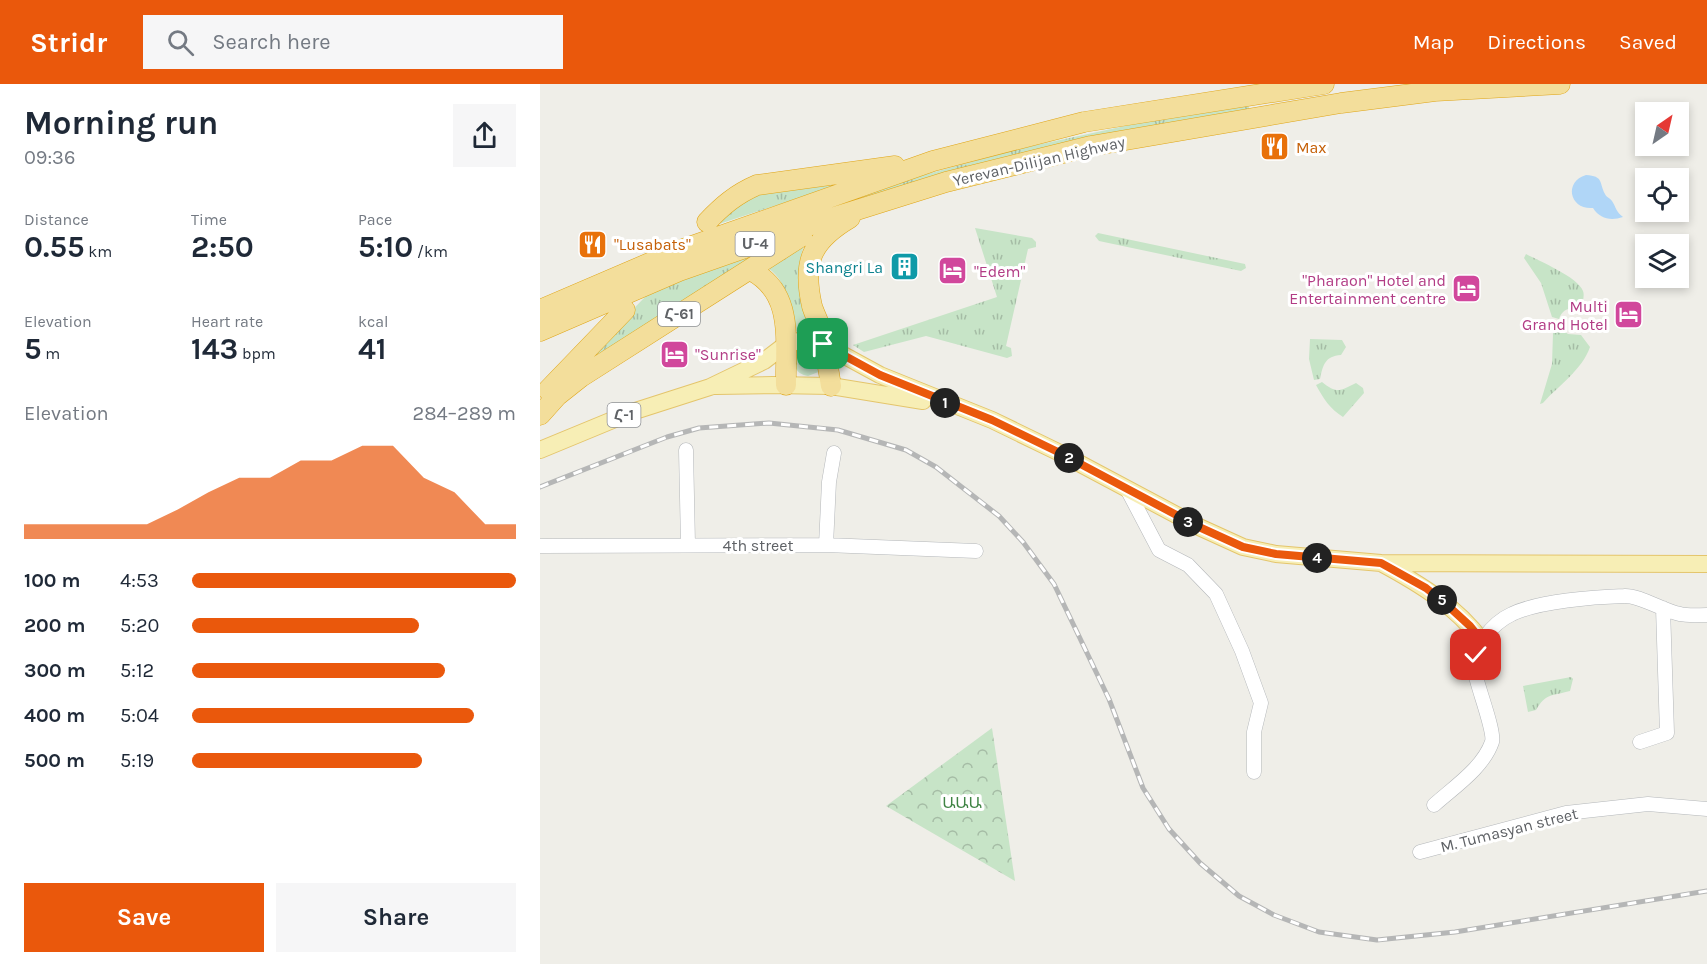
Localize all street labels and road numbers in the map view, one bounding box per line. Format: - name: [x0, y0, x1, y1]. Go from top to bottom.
- street label: Yerevan-Dilijan Highway: [951, 132, 1127, 190]
- road number: Մ-4: [736, 232, 774, 256]
- road number: Հ-61: [658, 302, 700, 326]
- road number: Հ-1: [608, 403, 640, 427]
- street label: 4th street: [722, 536, 794, 555]
- street label: M. Tumasyan street: [1438, 804, 1580, 856]

